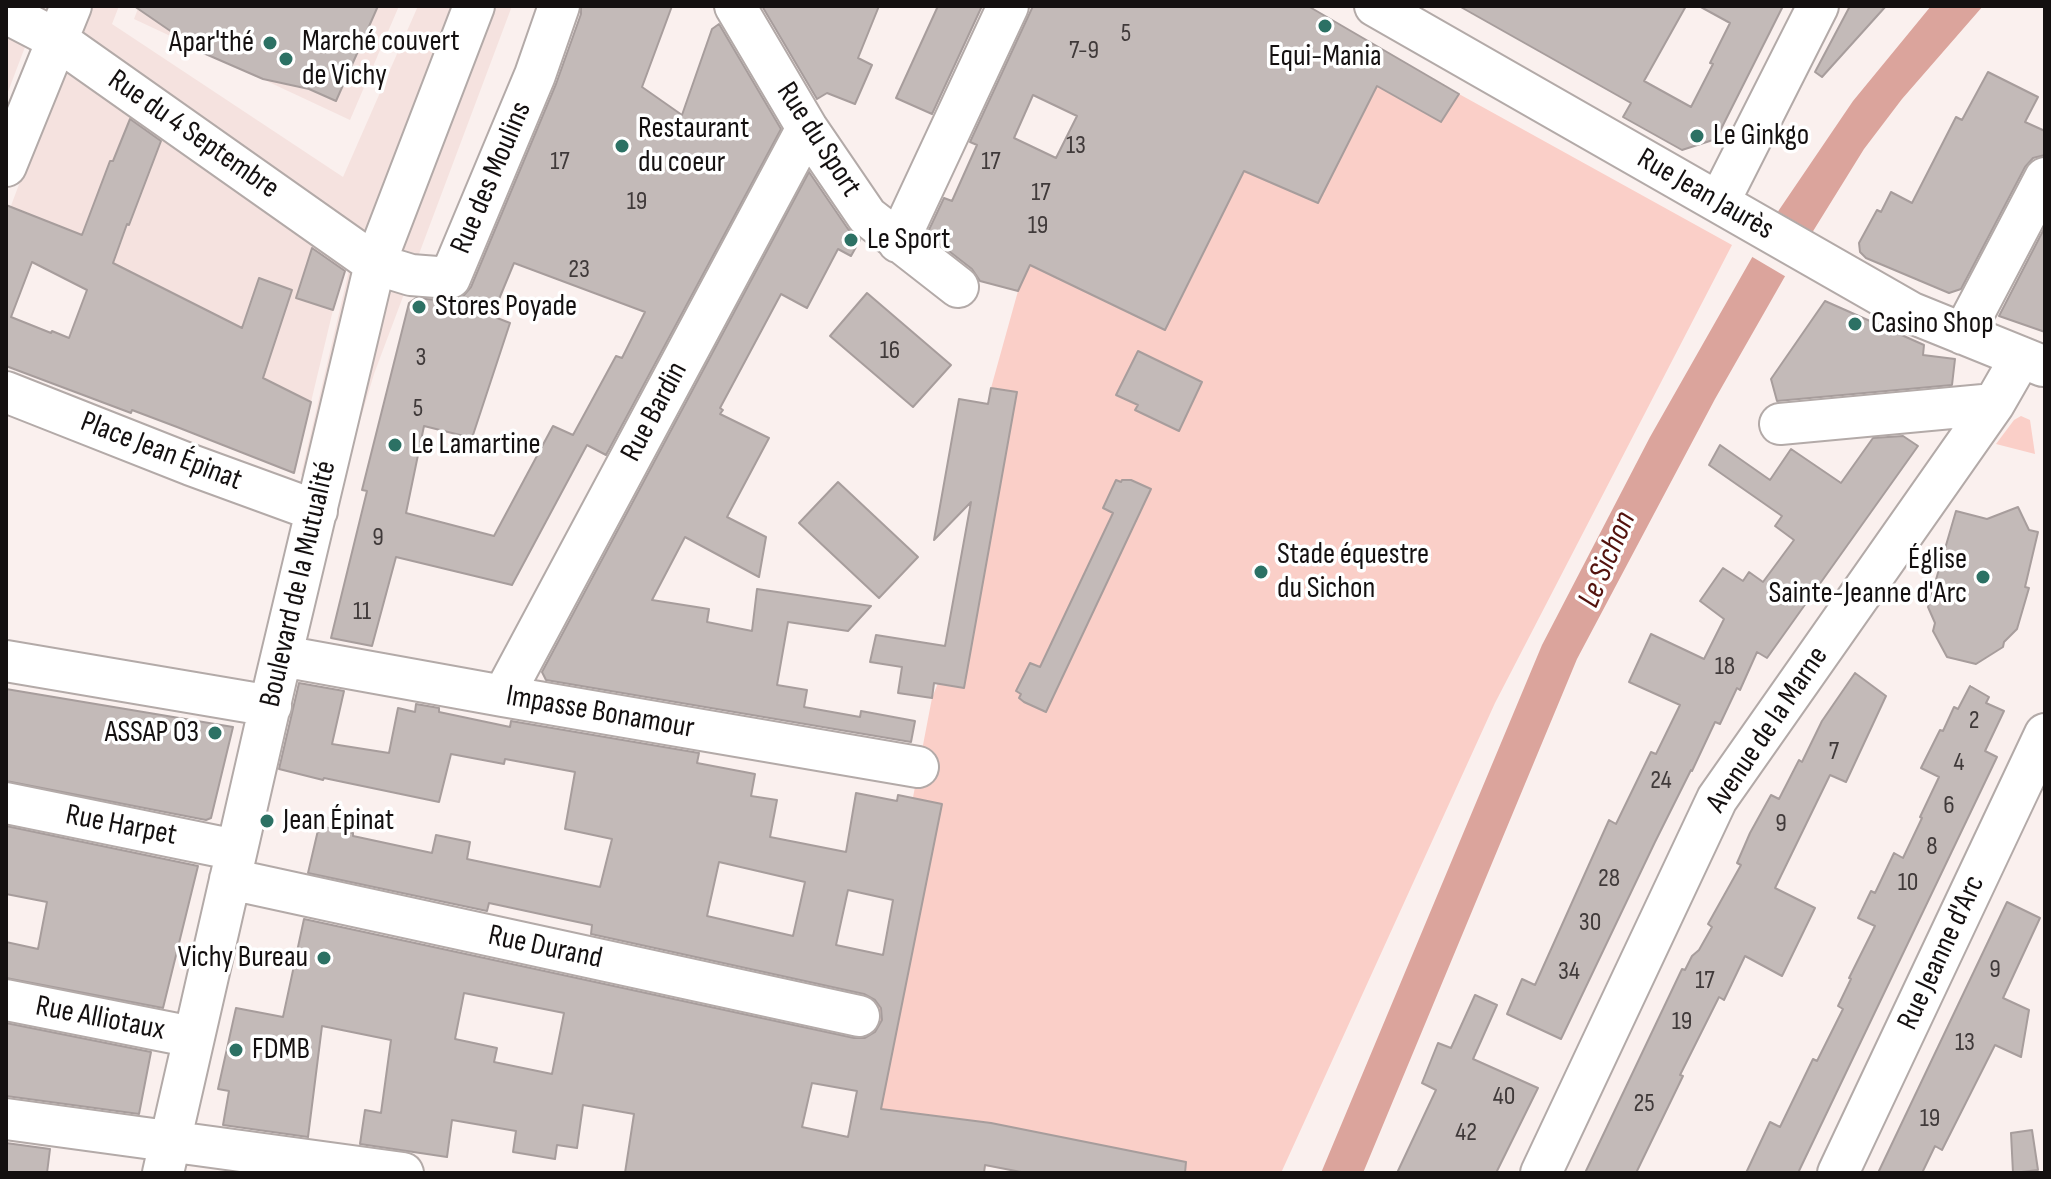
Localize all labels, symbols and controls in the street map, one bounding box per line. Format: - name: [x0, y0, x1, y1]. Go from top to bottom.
- marker: Equi-Mania: [1316, 17, 1334, 35]
- house number: 5: [1121, 18, 1131, 50]
- place label: Marché couvert de Vichy: [302, 24, 460, 94]
- place label: Apar'thé: [169, 25, 254, 61]
- marker: Apar'thé: [261, 34, 279, 52]
- house number: 7-9: [1069, 35, 1099, 67]
- place label: Equi-Mania: [1268, 39, 1382, 75]
- marker: Marché couvert de Vichy: [277, 50, 295, 68]
- street label: Rue du 4 Septembre: [101, 63, 285, 207]
- street label: Rue du Sport: [768, 76, 868, 204]
- street label: Rue des Moulins: [444, 97, 540, 259]
- place label: Restaurant du coeur: [638, 111, 749, 182]
- place label: Le Ginkgo: [1713, 118, 1809, 154]
- marker: Le Ginkgo: [1688, 127, 1706, 145]
- house number: 13: [1066, 130, 1086, 162]
- marker: Restaurant du coeur: [613, 137, 631, 155]
- street label: Rue Jean Jaurès: [1630, 141, 1780, 249]
- house number: 17: [550, 146, 570, 178]
- house number: 17: [981, 146, 1001, 178]
- house number: 17: [1031, 177, 1051, 209]
- house number: 19: [627, 186, 647, 218]
- house number: 19: [1028, 210, 1048, 242]
- place label: Le Sport: [867, 222, 950, 258]
- marker: Le Sport: [842, 231, 860, 249]
- house number: 23: [568, 254, 590, 286]
- place label: Stores Poyade: [435, 289, 577, 325]
- marker: Stores Poyade: [410, 298, 428, 316]
- place label: Casino Shop: [1871, 306, 1994, 342]
- marker: Casino Shop: [1846, 315, 1864, 333]
- house number: 16: [880, 335, 900, 367]
- house number: 3: [416, 342, 426, 374]
- street label: Rue Bardin: [614, 356, 696, 468]
- house number: 5: [413, 393, 423, 425]
- street label: Place Jean Épinat: [75, 405, 247, 499]
- place label: Le Lamartine: [411, 427, 541, 463]
- marker: Le Lamartine: [386, 436, 404, 454]
- street label: Boulevard de la Mutualité: [253, 457, 345, 711]
- water label: Le Sichon: [1571, 506, 1645, 614]
- house number: 9: [372, 522, 384, 554]
- place label: Stade équestre du Sichon: [1277, 537, 1429, 608]
- place label: Église Sainte-Jeanne d'Arc: [1768, 542, 1967, 612]
- marker: Stade équestre du Sichon: [1252, 563, 1270, 581]
- marker: Église Sainte-Jeanne d'Arc: [1974, 568, 1992, 586]
- house number: 11: [353, 596, 371, 628]
- street label: Avenue de la Marne: [1699, 640, 1837, 820]
- house number: 18: [1715, 651, 1735, 683]
- street label: Impasse Bonamour: [503, 679, 697, 747]
- house number: 2: [1969, 705, 1979, 737]
- place label: ASSAP 03: [105, 715, 199, 751]
- marker: ASSAP 03: [206, 724, 224, 742]
- house number: 7: [1829, 736, 1839, 768]
- house number: 4: [1954, 747, 1964, 779]
- house number: 24: [1650, 765, 1672, 797]
- house number: 6: [1943, 790, 1955, 822]
- street label: Rue Harpet: [63, 798, 179, 854]
- place label: Jean Épinat: [283, 803, 394, 839]
- house number: 9: [1775, 808, 1787, 840]
- marker: Jean Épinat: [258, 812, 276, 830]
- house number: 8: [1926, 831, 1938, 863]
- house number: 28: [1598, 863, 1620, 895]
- house number: 10: [1898, 867, 1918, 899]
- street label: Rue Jeanne d'Arc: [1891, 870, 1993, 1036]
- house number: 30: [1579, 907, 1601, 939]
- street label: Rue Durand: [485, 918, 605, 978]
- place label: Vichy Bureau: [178, 940, 308, 976]
- marker: Vichy Bureau: [315, 949, 333, 967]
- house number: 9: [1989, 954, 2001, 986]
- house number: 34: [1558, 956, 1580, 988]
- house number: 17: [1695, 965, 1715, 997]
- street label: Rue Alliotaux: [32, 989, 168, 1049]
- house number: 19: [1672, 1006, 1692, 1038]
- house number: 13: [1955, 1027, 1975, 1059]
- place label: FDMB: [252, 1032, 310, 1068]
- marker: FDMB: [227, 1041, 245, 1059]
- house number: 40: [1493, 1081, 1515, 1113]
- house number: 25: [1633, 1088, 1655, 1120]
- house number: 19: [1920, 1103, 1940, 1135]
- house number: 42: [1455, 1117, 1477, 1149]

